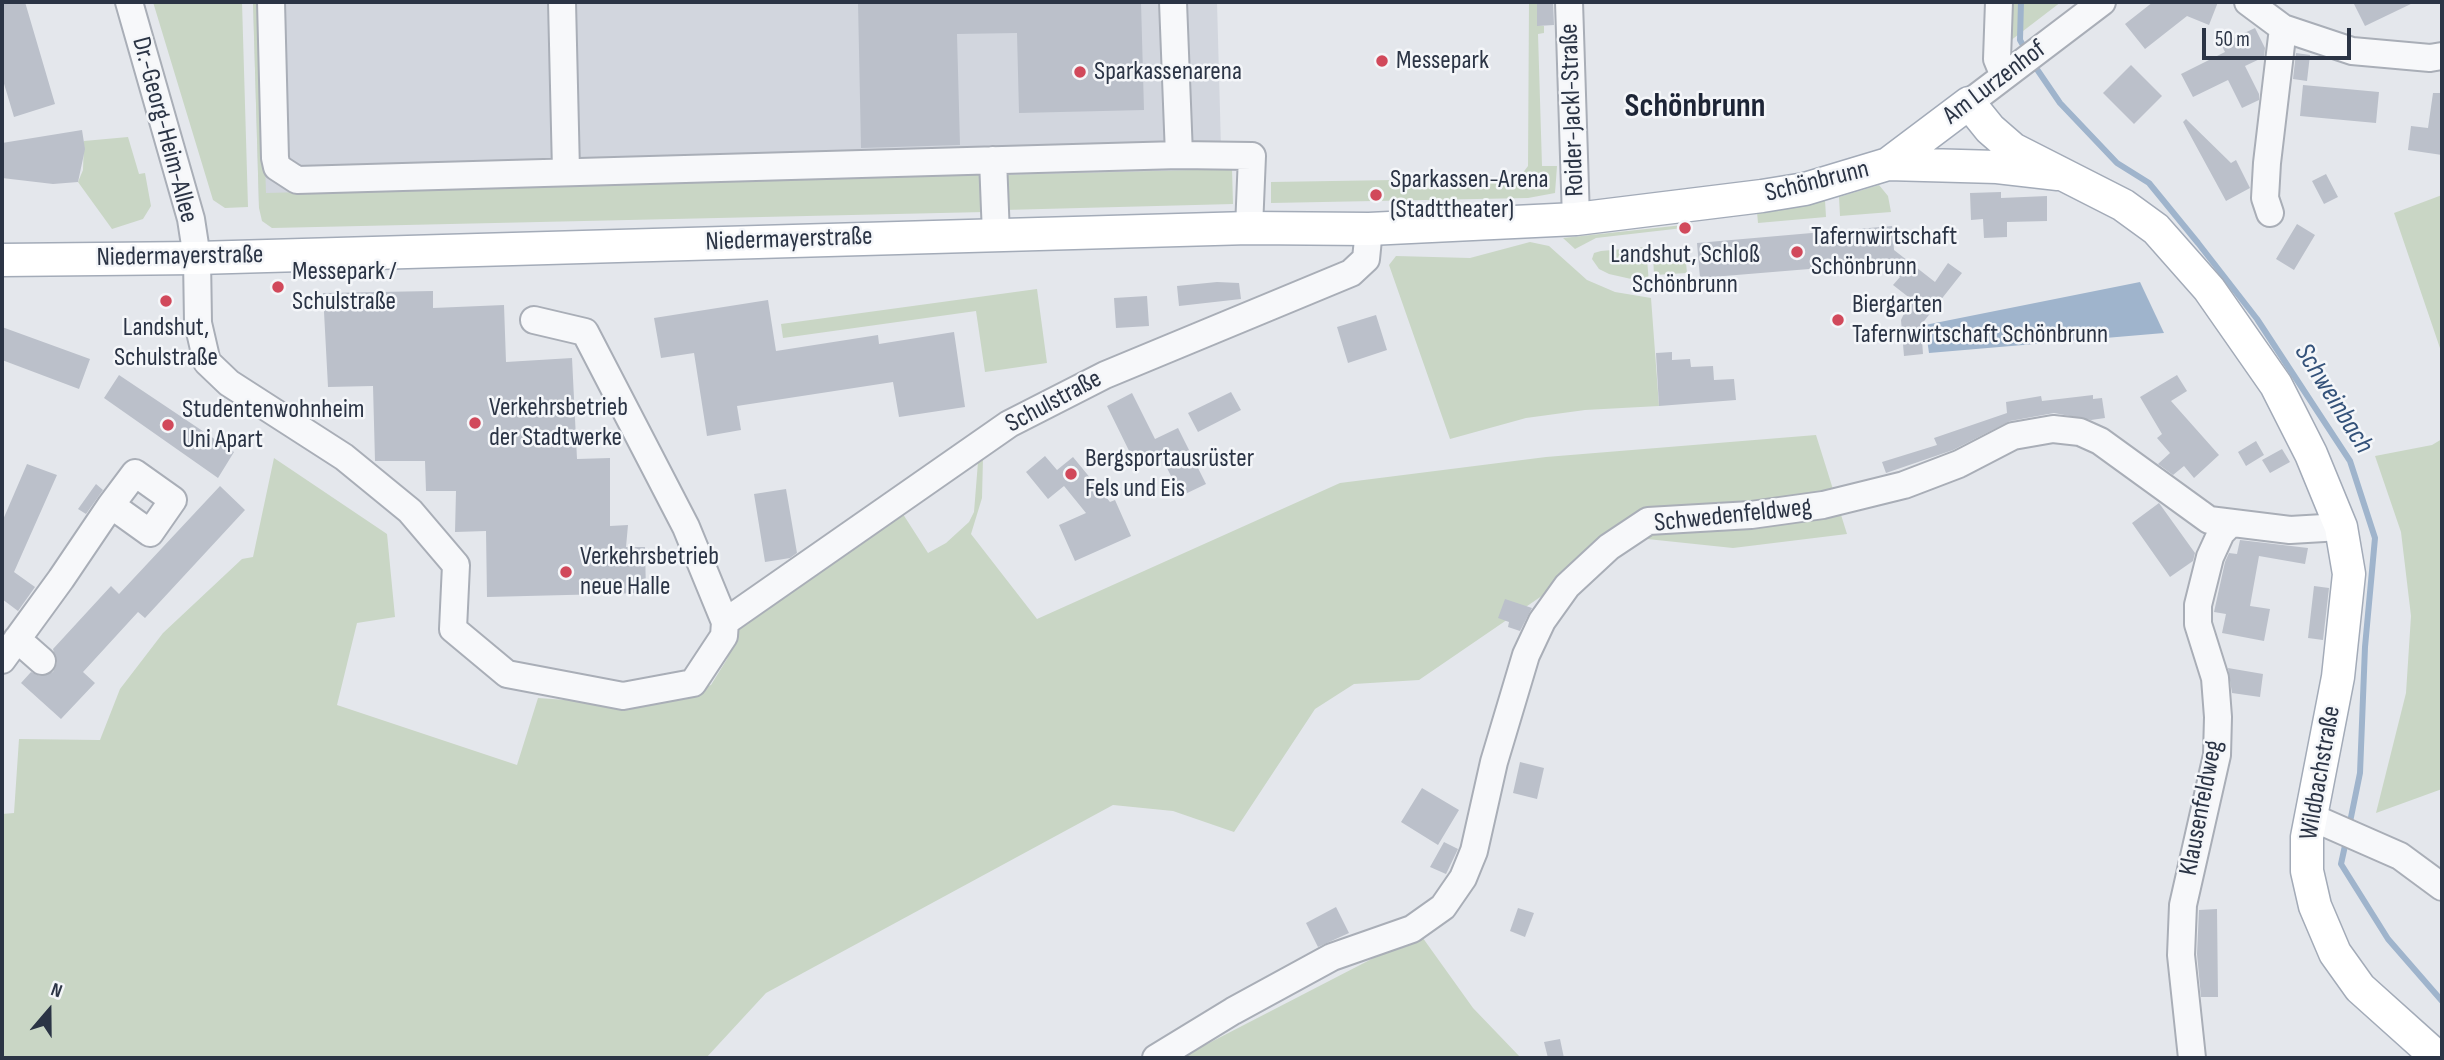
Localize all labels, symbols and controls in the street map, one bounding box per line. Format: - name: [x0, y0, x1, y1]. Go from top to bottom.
- scale bar: [2206, 14, 2355, 58]
- street label: Roider-Jackl-Straße: [1554, 23, 1592, 197]
- text: 50 m: [2215, 27, 2250, 52]
- street label: Dr.-Georg-Heim-Allee: [124, 34, 204, 226]
- street label: Am Lurzenhof: [1938, 34, 2052, 132]
- place label: Messepark: [1396, 45, 1489, 77]
- marker: Messepark: [1374, 53, 1390, 69]
- place label: Sparkassenarena: [1094, 56, 1242, 88]
- marker: Sparkassenarena: [1072, 64, 1088, 80]
- district label: Schönbrunn: [1625, 88, 1765, 128]
- street label: Schönbrunn: [1762, 154, 1872, 210]
- place label: Sparkassen-Arena (Stadttheater): [1390, 164, 1549, 226]
- marker: Sparkassen-Arena (Stadttheater): [1368, 187, 1384, 203]
- marker: Landshut, Schloß Schönbrunn: [1677, 220, 1693, 236]
- street label: Niedermayerstraße: [705, 221, 873, 259]
- place label: Tafernwirtschaft Schönbrunn: [1811, 221, 1957, 282]
- place label: Landshut, Schloß Schönbrunn: [1610, 239, 1760, 300]
- street label: Niedermayerstraße: [96, 240, 264, 274]
- marker: Tafernwirtschaft Schönbrunn: [1789, 244, 1805, 260]
- place label: Messepark / Schulstraße: [292, 256, 397, 318]
- marker: Messepark / Schulstraße: [270, 279, 286, 295]
- place label: Biergarten Tafernwirtschaft Schönbrunn: [1852, 289, 2108, 350]
- marker: Landshut, Schulstraße: [158, 293, 174, 309]
- place label: Landshut, Schulstraße: [114, 312, 218, 374]
- marker: Biergarten Tafernwirtschaft Schönbrunn: [1830, 312, 1846, 328]
- water label: Schweinbach: [2286, 338, 2380, 460]
- street label: Schulstraße: [1001, 364, 1107, 440]
- place label: Verkehrsbetrieb der Stadtwerke: [489, 392, 628, 453]
- place label: Studentenwohnheim Uni Apart: [182, 394, 364, 456]
- marker: Verkehrsbetrieb der Stadtwerke: [467, 415, 483, 431]
- marker: Studentenwohnheim Uni Apart: [160, 417, 176, 433]
- place label: Bergsportausrüster Fels und Eis: [1085, 443, 1254, 504]
- marker: Bergsportausrüster Fels und Eis: [1063, 466, 1079, 482]
- street label: Schwedenfeldweg: [1653, 492, 1813, 540]
- place label: Verkehrsbetrieb neue Halle: [580, 541, 719, 602]
- marker: Verkehrsbetrieb neue Halle: [558, 564, 574, 580]
- street label: Wildbachstraße: [2294, 704, 2348, 842]
- street label: Klausenfeldweg: [2174, 738, 2230, 878]
- north arrow: [14, 976, 84, 1046]
- text: N: [48, 978, 65, 1003]

